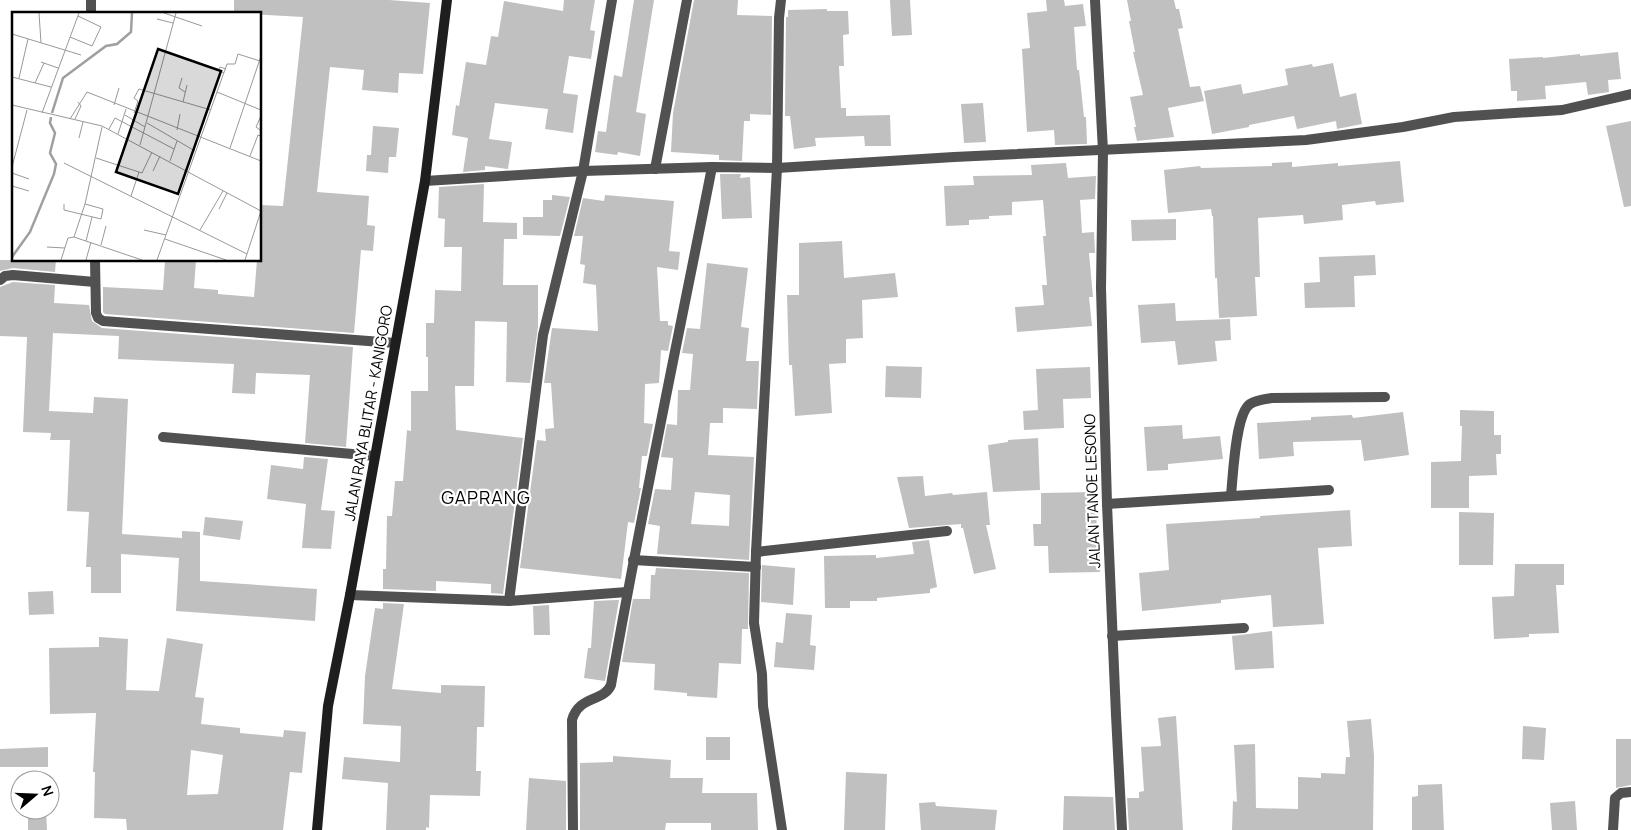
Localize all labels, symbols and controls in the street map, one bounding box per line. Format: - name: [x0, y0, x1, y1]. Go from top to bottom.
- inset map: [12, 12, 261, 261]
- street label: JALAN RAYA BLITAR - KANIGORO: [339, 303, 397, 522]
- street label: JALAN TANOE LESONO: [1079, 413, 1105, 569]
- district label: GAPRANG: [441, 485, 531, 509]
- north arrow: [10, 770, 60, 820]
- text: N: [37, 783, 58, 798]

